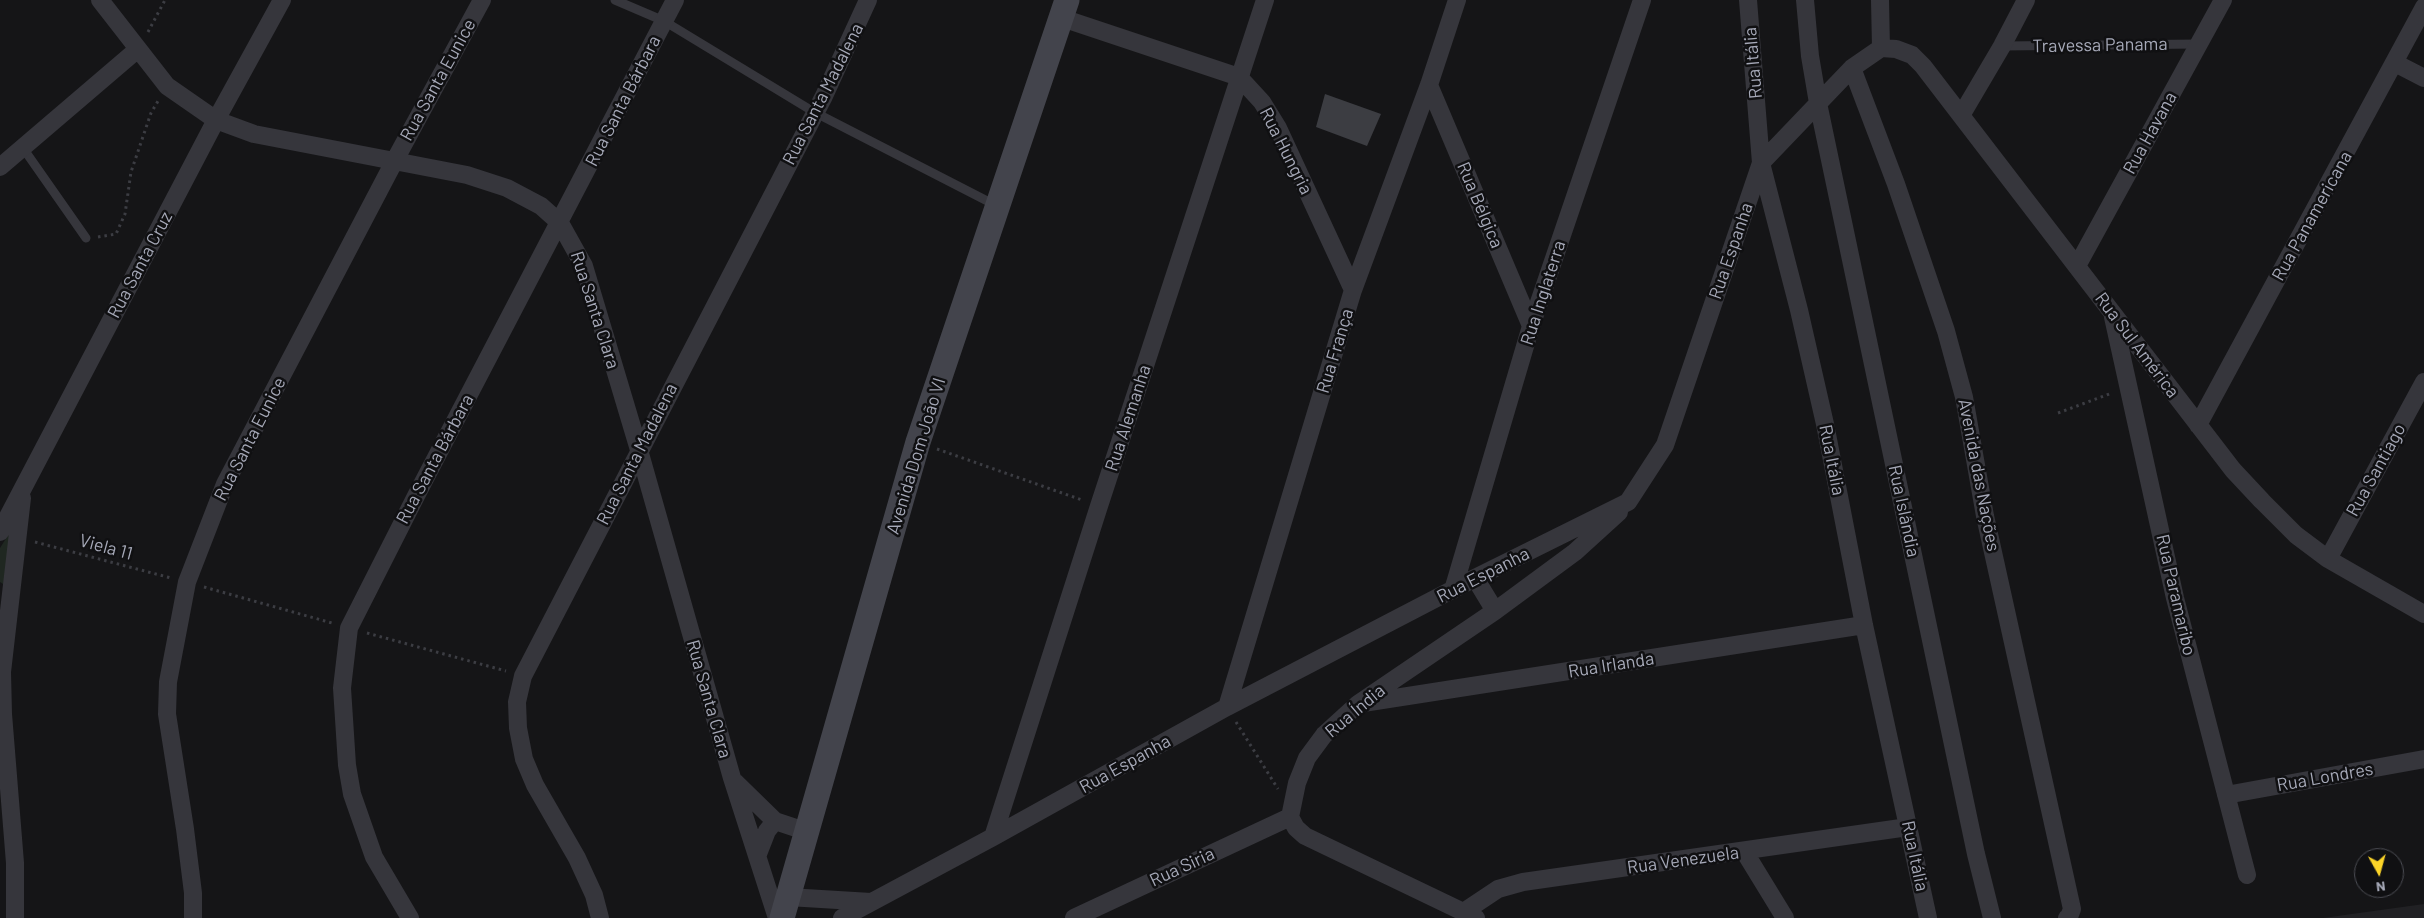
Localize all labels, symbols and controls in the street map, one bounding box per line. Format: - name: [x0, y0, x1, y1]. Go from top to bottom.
- street label: Rua Santa Eunice: [396, 15, 480, 145]
- street label: Rua Santa Madalena: [778, 20, 868, 168]
- street label: Rua Itália: [1739, 26, 1767, 100]
- street label: Rua Santa Bárbara: [581, 32, 665, 170]
- street label: Travessa Panama: [2032, 33, 2168, 57]
- street label: Rua Havana: [2119, 88, 2181, 178]
- street label: Rua Hungria: [1255, 104, 1317, 198]
- street label: Rua Panamericana: [2267, 147, 2357, 285]
- street label: Rua Bélgica: [1452, 159, 1508, 251]
- street label: Rua Espanha: [1704, 200, 1758, 302]
- street label: Rua Santa Cruz: [103, 208, 177, 322]
- street label: Rua Inglaterra: [1516, 238, 1570, 348]
- street label: Rua Santa Clara: [566, 249, 624, 371]
- street label: Rua Sul América: [2090, 288, 2184, 402]
- street label: Rua França: [1312, 306, 1358, 396]
- street label: Rua Alemanha: [1101, 362, 1155, 474]
- street label: Rua Santa Eunice: [210, 374, 290, 504]
- street label: Avenida Dom João VI: [882, 375, 950, 537]
- street label: Rua Santa Madalena: [592, 380, 682, 528]
- street label: Rua Santa Bárbara: [392, 390, 478, 528]
- street label: Avenida das Nações: [1954, 397, 2004, 553]
- street label: Rua Santiago: [2342, 420, 2410, 520]
- street label: Rua Itália: [1815, 423, 1849, 497]
- street label: Rua Islândia: [1884, 463, 1924, 559]
- street label: Viela 11: [77, 530, 135, 564]
- street label: Rua Paramaribo: [2152, 532, 2200, 658]
- street label: Rua Espanha: [1433, 543, 1533, 607]
- street label: Rua Santa Clara: [682, 637, 736, 761]
- street label: Rua Irlanda: [1567, 648, 1655, 682]
- street label: Rua Índia: [1321, 680, 1389, 742]
- street label: Rua Espanha: [1076, 730, 1174, 798]
- street label: Rua Londres: [2275, 758, 2375, 796]
- street label: Rua Itália: [1897, 819, 1933, 893]
- street label: Rua Venezuela: [1626, 841, 1740, 879]
- street label: Rua Siria: [1146, 843, 1218, 891]
- north arrow: [2354, 848, 2404, 898]
- text: N: [2375, 878, 2386, 896]

